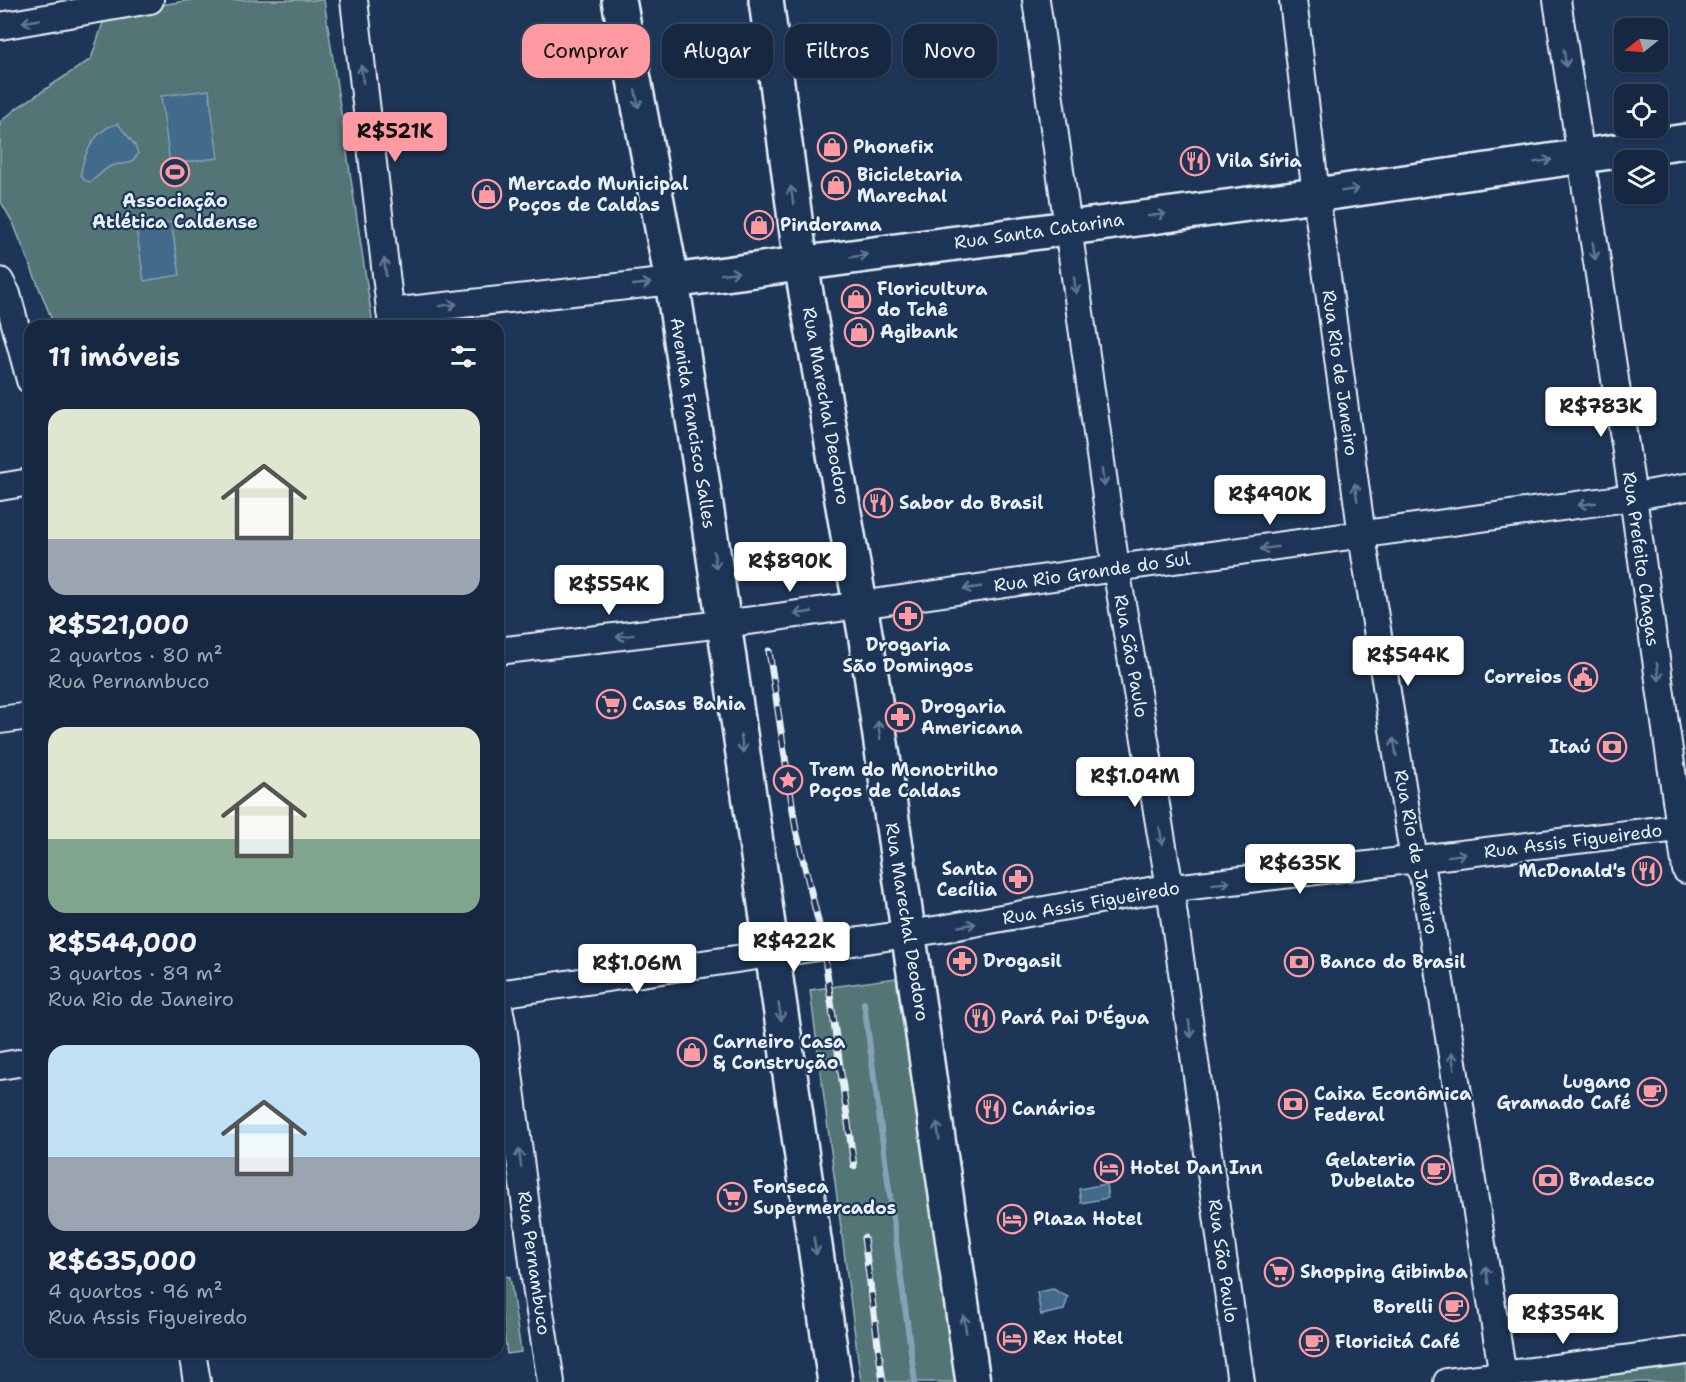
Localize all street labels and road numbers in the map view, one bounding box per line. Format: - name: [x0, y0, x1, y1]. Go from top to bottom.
- street label: Rua Santa Catarina: [953, 207, 1125, 255]
- street label: Rua Rio de Janeiro: [1316, 289, 1364, 457]
- street label: Rua Marechal Deodoro: [797, 305, 855, 507]
- street label: Avenida Francisco Salles: [664, 316, 722, 530]
- street label: Rua Prefeito Chagas: [1617, 470, 1665, 648]
- street label: Rua Rio Grande do Sul: [992, 546, 1192, 598]
- street label: Rua São Paulo: [1108, 593, 1154, 719]
- street label: Rua Rio de Janeiro: [1388, 768, 1444, 936]
- street label: Rua Assis Figueiredo: [1482, 818, 1664, 864]
- street label: Rua Marechal Deodoro: [879, 821, 935, 1023]
- street label: Rua Assis Figueiredo: [1001, 876, 1181, 930]
- street label: Rua Pernambuco: [512, 1189, 556, 1337]
- street label: Rua São Paulo: [1202, 1198, 1244, 1324]

